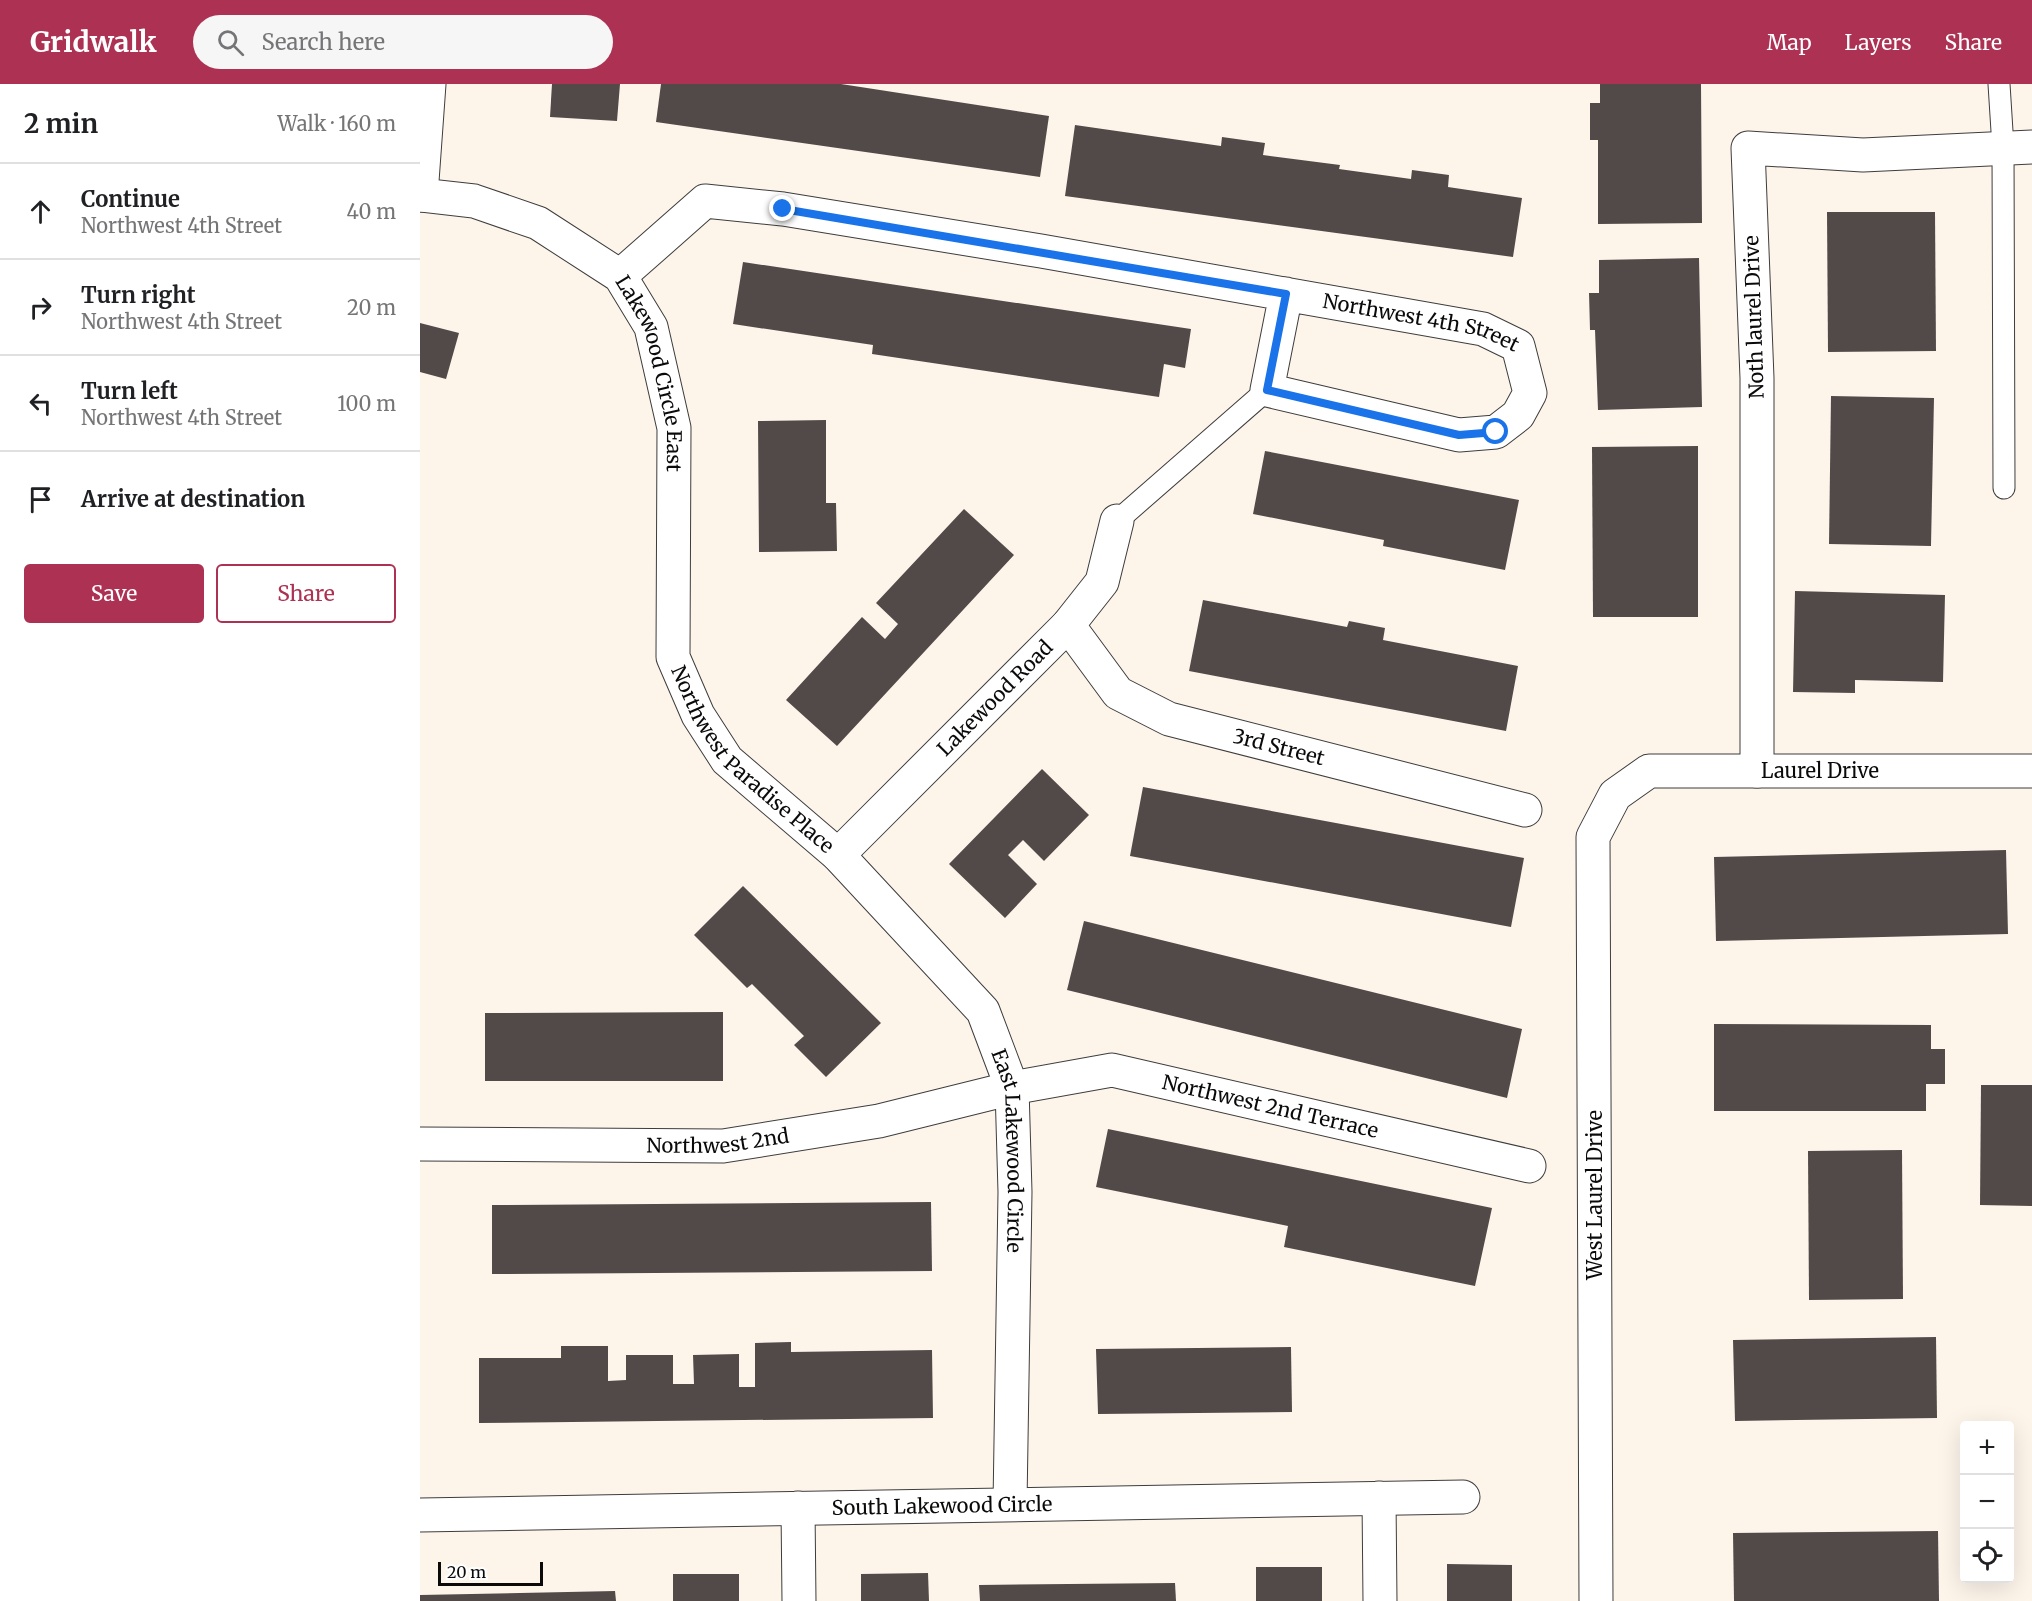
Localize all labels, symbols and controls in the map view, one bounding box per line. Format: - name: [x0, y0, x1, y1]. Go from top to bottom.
- search box: [193, 15, 613, 69]
- text: Gridwalk: [30, 24, 157, 60]
- icon: search: [214, 26, 247, 59]
- text: Search here: [262, 28, 385, 56]
- text: Map: [1767, 29, 1812, 56]
- text: Layers: [1845, 29, 1912, 56]
- text: Share: [1945, 29, 2002, 56]
- text: 2 min: [24, 107, 98, 140]
- text: Walk · 160 m: [278, 111, 396, 136]
- text: Continue: [81, 185, 180, 213]
- icon: ahead: [24, 195, 57, 228]
- route end: [769, 195, 795, 221]
- text: 40 m: [346, 199, 396, 224]
- text: Northwest 4th Street: [81, 213, 282, 238]
- street label: Noth laurel Drive: [1738, 235, 1769, 399]
- street label: Lakewood Circle East: [611, 271, 687, 472]
- text: Turn right: [81, 281, 195, 309]
- street label: Northwest 4th Street: [1321, 288, 1524, 357]
- icon: right: [24, 291, 57, 324]
- text: 20 m: [347, 295, 396, 320]
- text: Northwest 4th Street: [81, 309, 282, 334]
- text: Turn left: [81, 377, 178, 405]
- icon: left: [24, 387, 57, 420]
- text: 100 m: [337, 391, 396, 416]
- text: Northwest 4th Street: [81, 405, 282, 430]
- route start: [1482, 418, 1508, 444]
- icon: arrive: [24, 483, 57, 516]
- text: Arrive at destination: [81, 485, 305, 513]
- button: Save: [24, 564, 204, 623]
- button: Share: [216, 564, 396, 623]
- street label: Lakewood Road: [932, 635, 1058, 761]
- street label: Northwest Paradise Place: [666, 662, 839, 858]
- street label: 3rd Street: [1231, 723, 1328, 770]
- street label: Laurel Drive: [1761, 758, 1879, 783]
- street label: East Lakewood Circle: [986, 1045, 1028, 1253]
- street label: Northwest 2nd Terrace: [1160, 1069, 1381, 1143]
- street label: West Laurel Drive: [1582, 1110, 1607, 1281]
- street label: Northwest 2nd: [646, 1123, 791, 1158]
- map controls: [1960, 1421, 2014, 1583]
- button: +: [1960, 1421, 2014, 1475]
- button: −: [1960, 1475, 2014, 1529]
- street label: South Lakewood Circle: [831, 1491, 1053, 1520]
- button: locate: [1960, 1529, 2014, 1583]
- scale bar: [438, 1559, 543, 1586]
- text: 20 m: [447, 1562, 486, 1582]

